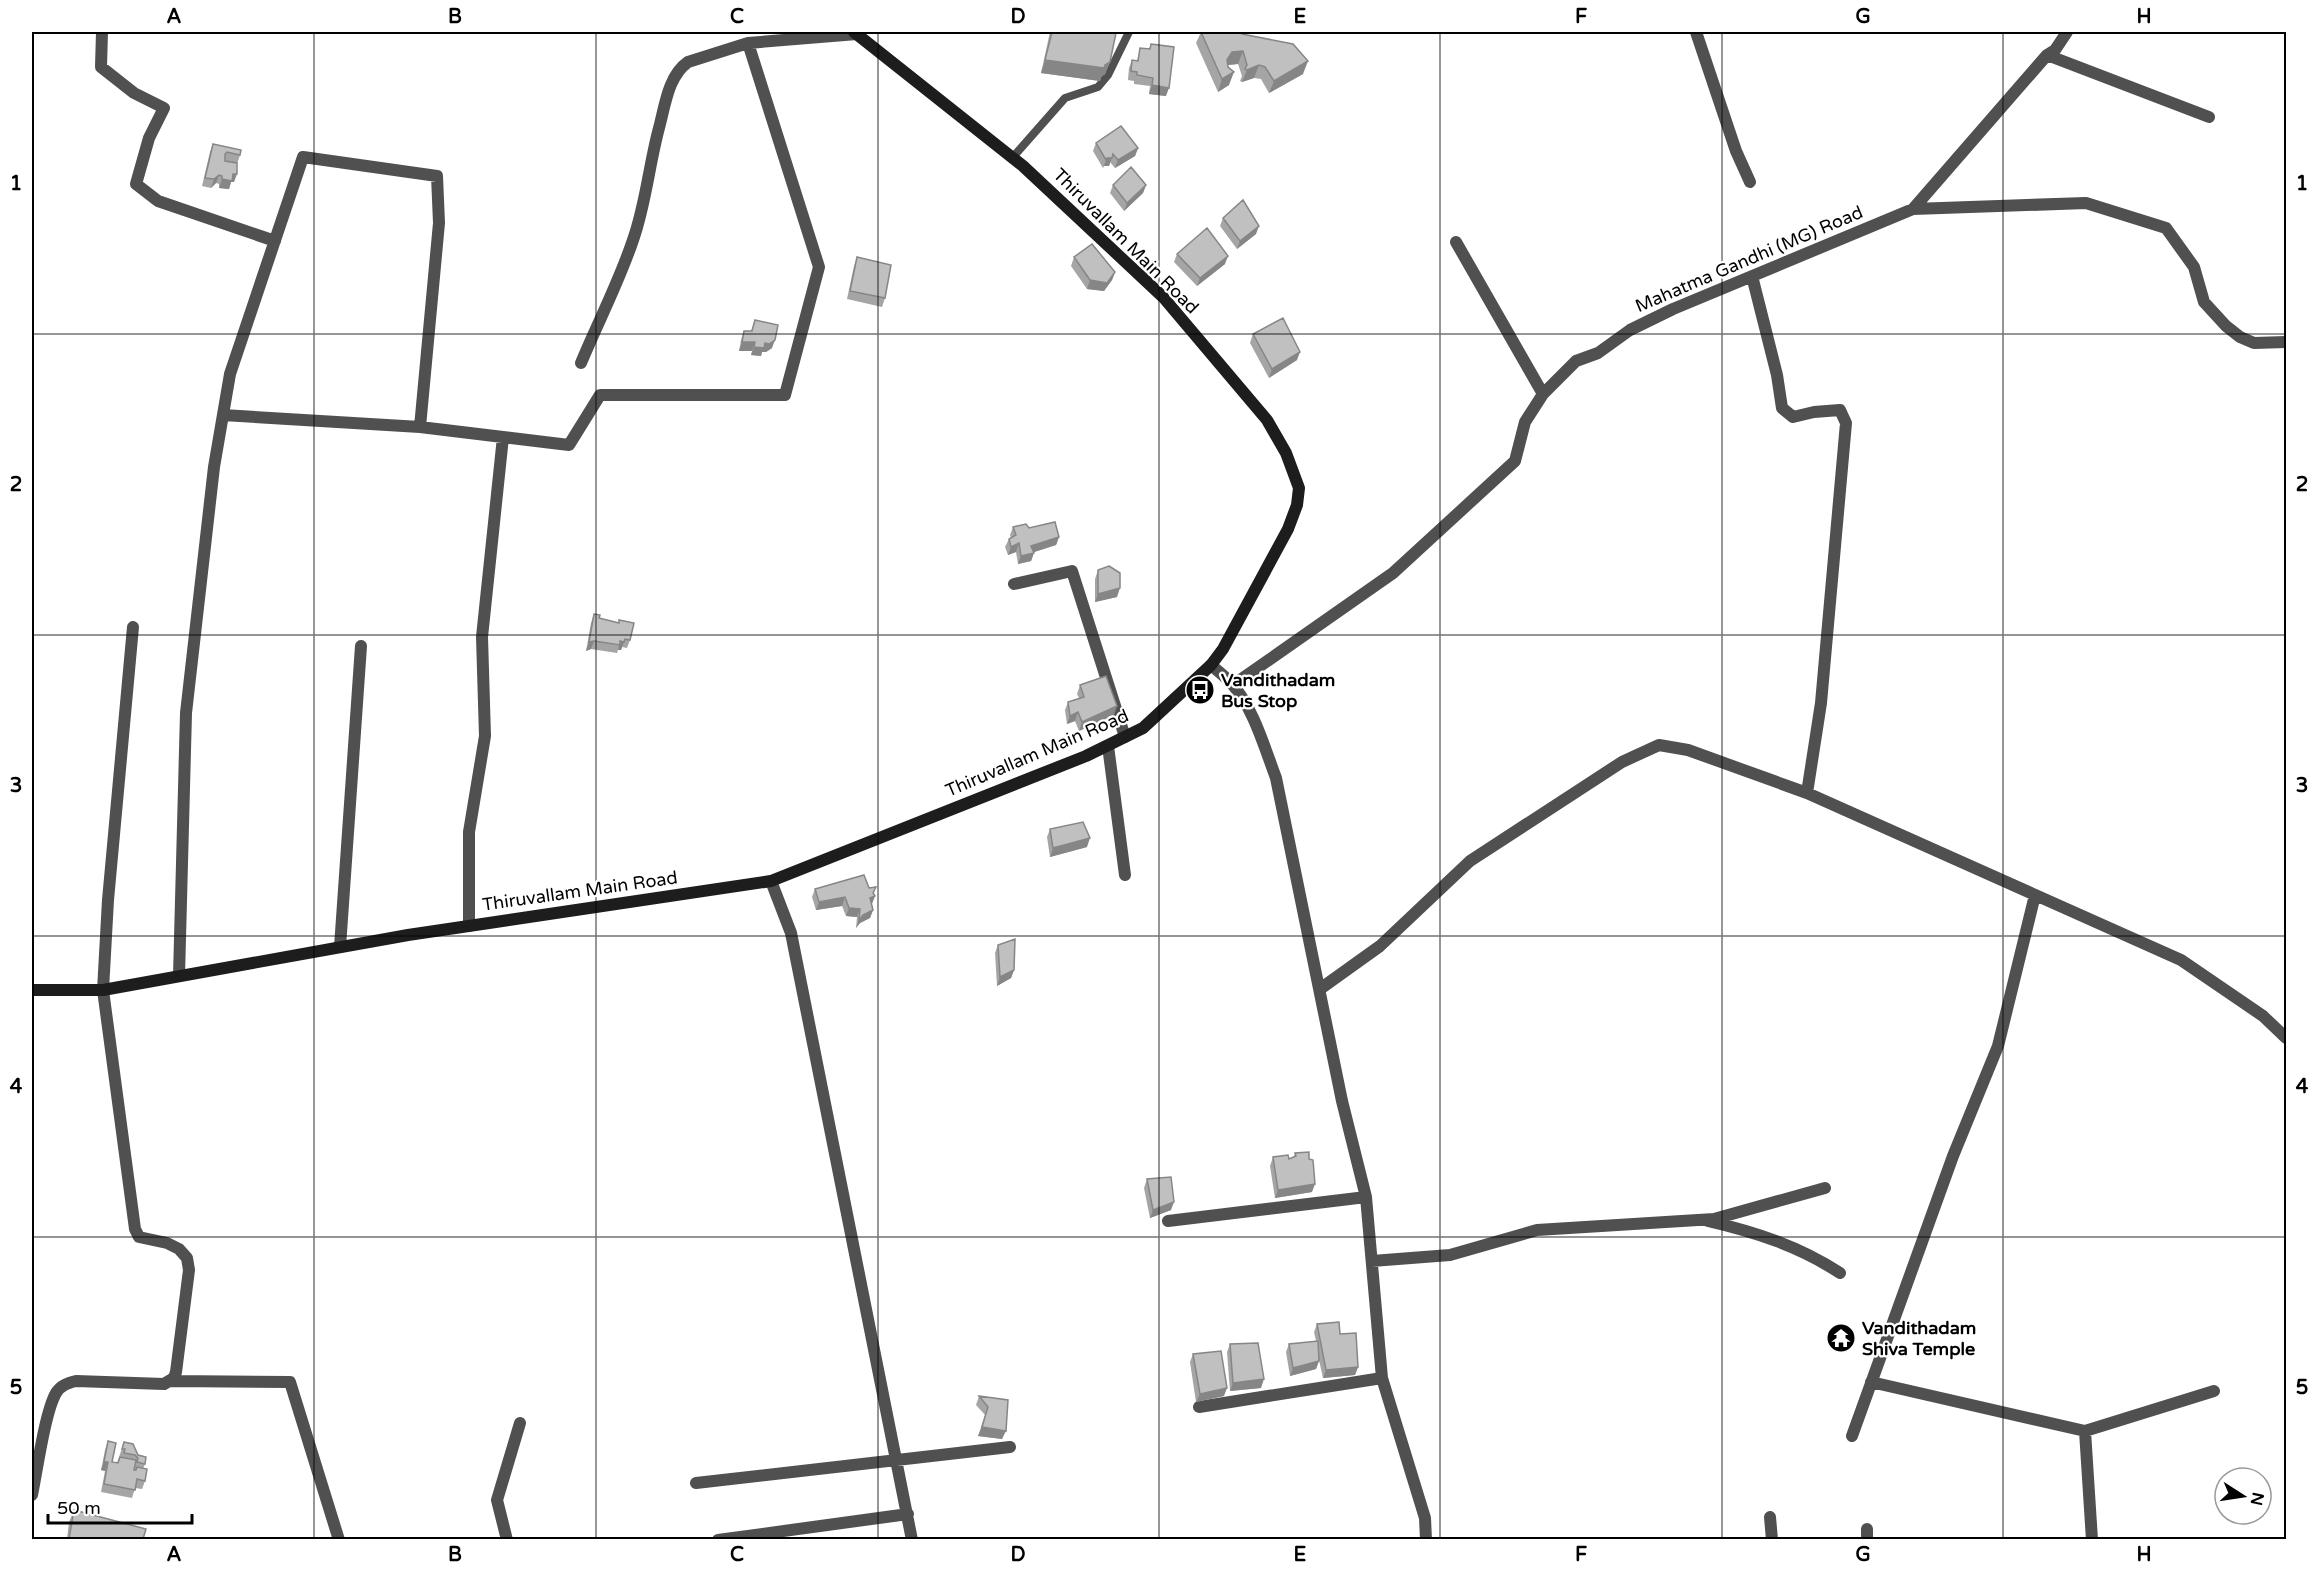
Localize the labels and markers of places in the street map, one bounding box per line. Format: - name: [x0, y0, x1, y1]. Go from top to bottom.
- place label: Vandithadam Bus Stop: [1221, 669, 1335, 712]
- bus stop icon: Vandithadam Bus Stop: [1184, 674, 1216, 706]
- place label: Vandithadam Shiva Temple: [1862, 1317, 1976, 1360]
- temple icon: Vandithadam Shiva Temple: [1825, 1322, 1857, 1354]

